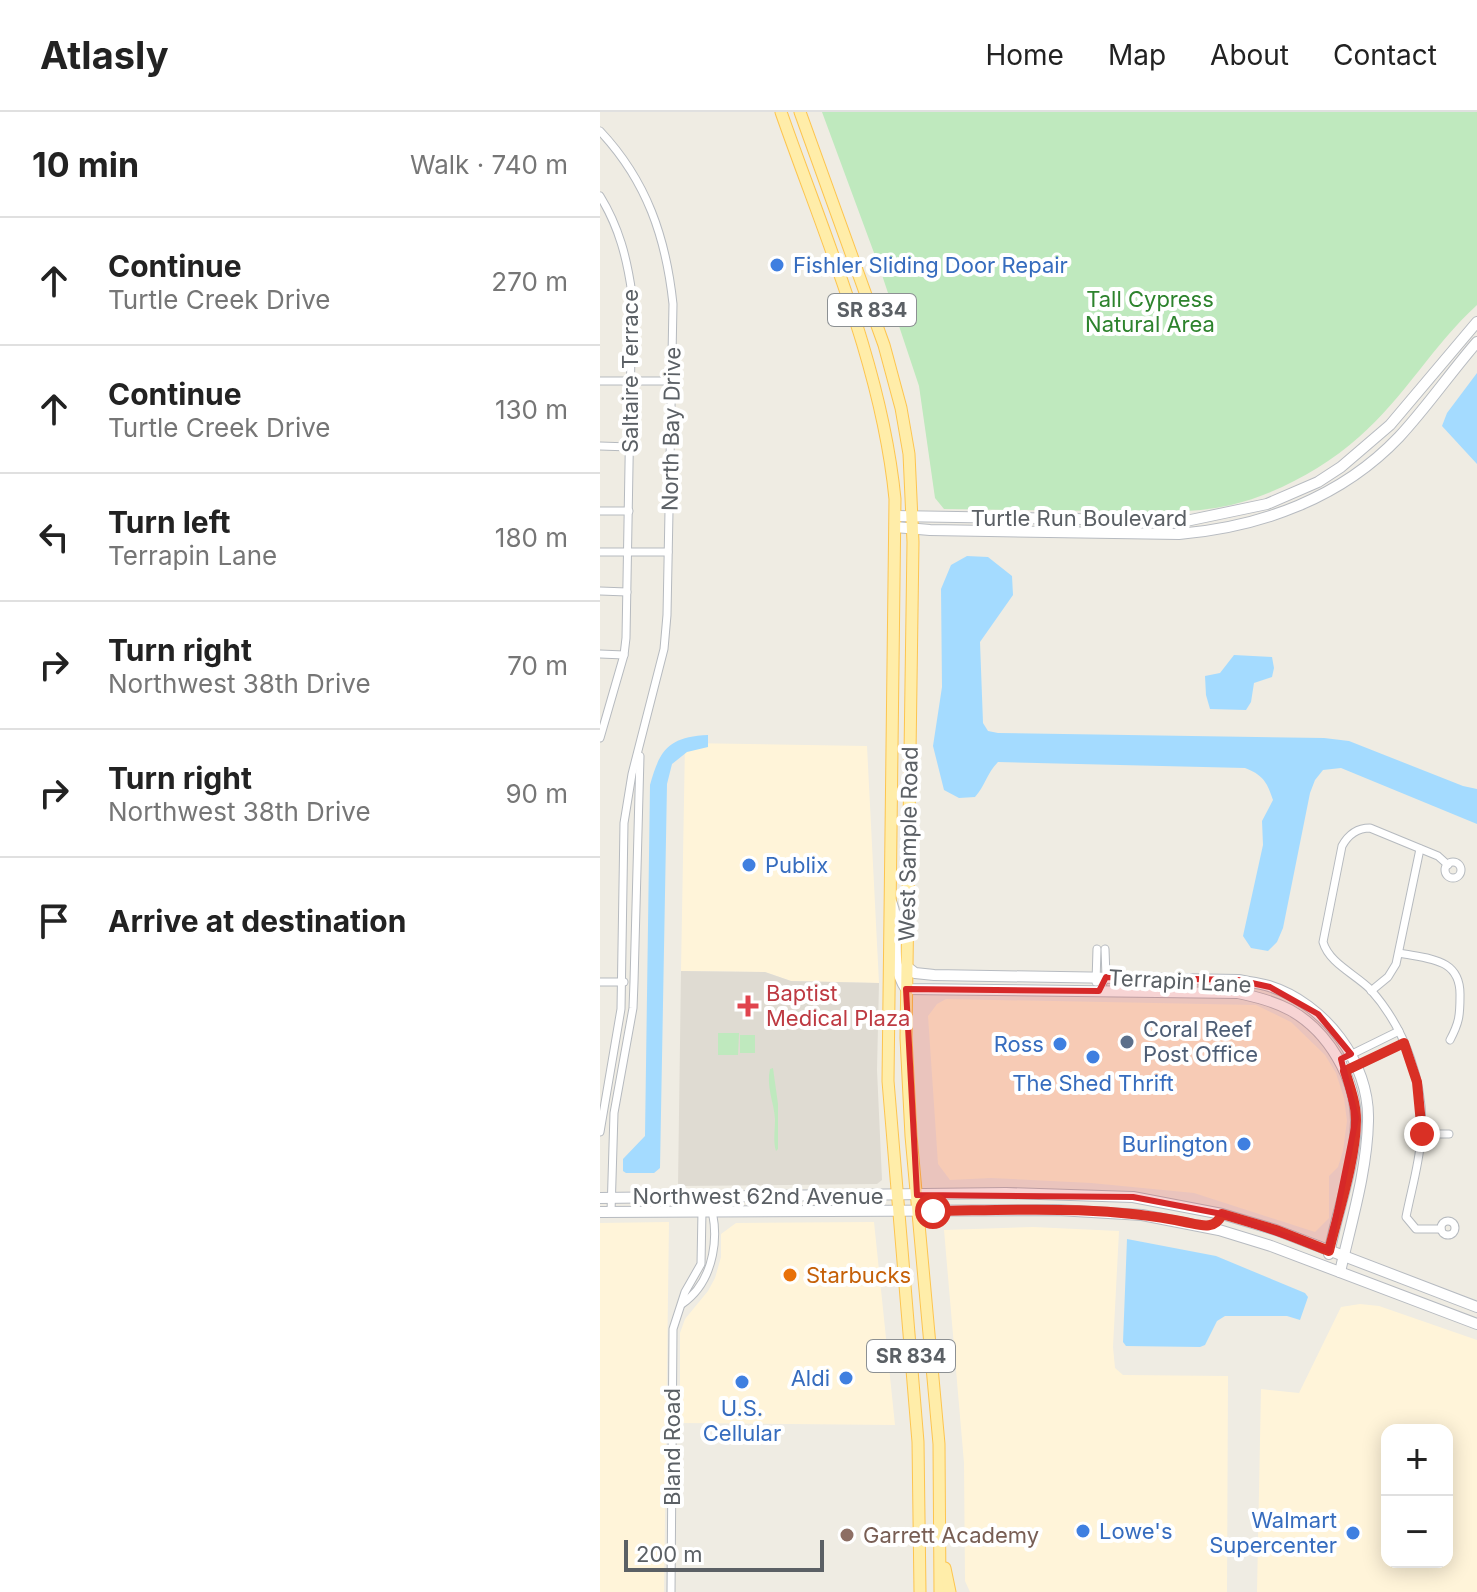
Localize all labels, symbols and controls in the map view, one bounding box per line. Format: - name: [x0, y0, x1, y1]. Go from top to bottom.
- text: Atlasly: [40, 32, 169, 78]
- text: Home: [985, 38, 1064, 72]
- text: Map: [1108, 38, 1166, 72]
- text: About: [1210, 38, 1289, 72]
- text: Contact: [1333, 38, 1437, 72]
- text: 10 min: [32, 144, 139, 185]
- text: Walk · 740 m: [410, 149, 568, 180]
- text: Continue: [108, 248, 242, 284]
- place label: Fishler Sliding Door Repair: [793, 252, 1068, 278]
- marker: Fishler Sliding Door Repair: [768, 256, 786, 274]
- icon: ahead: [32, 259, 76, 303]
- text: 270 m: [491, 266, 568, 297]
- text: Turtle Creek Drive: [108, 284, 330, 315]
- park label: Tall Cypress Natural Area: [1085, 286, 1215, 337]
- street label: Saltaire Terrace: [617, 289, 643, 453]
- road number: SR 834: [828, 294, 916, 326]
- street label: North Bay Drive: [657, 347, 685, 511]
- text: Continue: [108, 376, 242, 412]
- icon: ahead: [32, 387, 76, 431]
- text: 130 m: [495, 394, 568, 425]
- text: Turtle Creek Drive: [108, 412, 330, 443]
- text: Turn left: [108, 504, 230, 540]
- street label: Turtle Run Boulevard: [971, 505, 1187, 531]
- icon: left: [32, 515, 76, 559]
- text: 180 m: [495, 522, 568, 553]
- text: Terrapin Lane: [108, 540, 277, 571]
- text: Turn right: [108, 632, 252, 668]
- icon: right: [32, 643, 76, 687]
- text: 70 m: [507, 650, 568, 681]
- text: Northwest 38th Drive: [108, 668, 371, 699]
- street label: West Sample Road: [893, 746, 923, 942]
- text: Turn right: [108, 760, 252, 796]
- icon: right: [32, 771, 76, 815]
- text: 90 m: [505, 778, 568, 809]
- text: Northwest 38th Drive: [108, 796, 371, 827]
- place label: Publix: [765, 852, 828, 878]
- marker: Publix: [740, 856, 758, 874]
- icon: arrive: [32, 899, 76, 943]
- text: Arrive at destination: [108, 903, 406, 939]
- street label: Terrapin Lane: [1108, 964, 1252, 998]
- place label: Baptist Medical Plaza: [766, 980, 910, 1031]
- marker: Baptist Medical Plaza: [737, 995, 759, 1017]
- place label: Coral Reef Post Office: [1143, 1016, 1258, 1067]
- place label: Ross: [994, 1031, 1044, 1057]
- marker: Coral Reef Post Office: [1118, 1033, 1136, 1051]
- marker: Ross: [1051, 1035, 1069, 1053]
- marker: The Shed Thrift: [1084, 1048, 1102, 1066]
- place label: The Shed Thrift: [1012, 1070, 1174, 1096]
- route end: [1404, 1116, 1440, 1152]
- place label: Burlington: [1122, 1131, 1228, 1157]
- marker: Burlington: [1235, 1135, 1253, 1153]
- street label: Northwest 62nd Avenue: [632, 1183, 884, 1209]
- route start: [915, 1193, 951, 1229]
- place label: Starbucks: [806, 1262, 911, 1288]
- marker: Starbucks: [781, 1266, 799, 1284]
- road number: SR 834: [867, 1340, 955, 1372]
- place label: Aldi: [791, 1365, 830, 1391]
- marker: Aldi: [837, 1369, 855, 1387]
- marker: U.S. Cellular: [733, 1373, 751, 1391]
- street label: Bland Road: [659, 1388, 685, 1506]
- place label: U.S. Cellular: [703, 1395, 781, 1446]
- map controls: [1381, 1424, 1453, 1568]
- button: +: [1381, 1424, 1453, 1496]
- button: −: [1381, 1496, 1453, 1568]
- place label: Walmart Supercenter: [1209, 1507, 1337, 1558]
- place label: Lowe's: [1099, 1518, 1173, 1544]
- place label: Garrett Academy: [863, 1522, 1039, 1548]
- marker: Lowe's: [1074, 1522, 1092, 1540]
- marker: Walmart Supercenter: [1344, 1524, 1362, 1542]
- marker: Garrett Academy: [838, 1526, 856, 1544]
- scale bar: [624, 1536, 824, 1572]
- text: 200 m: [636, 1541, 703, 1567]

